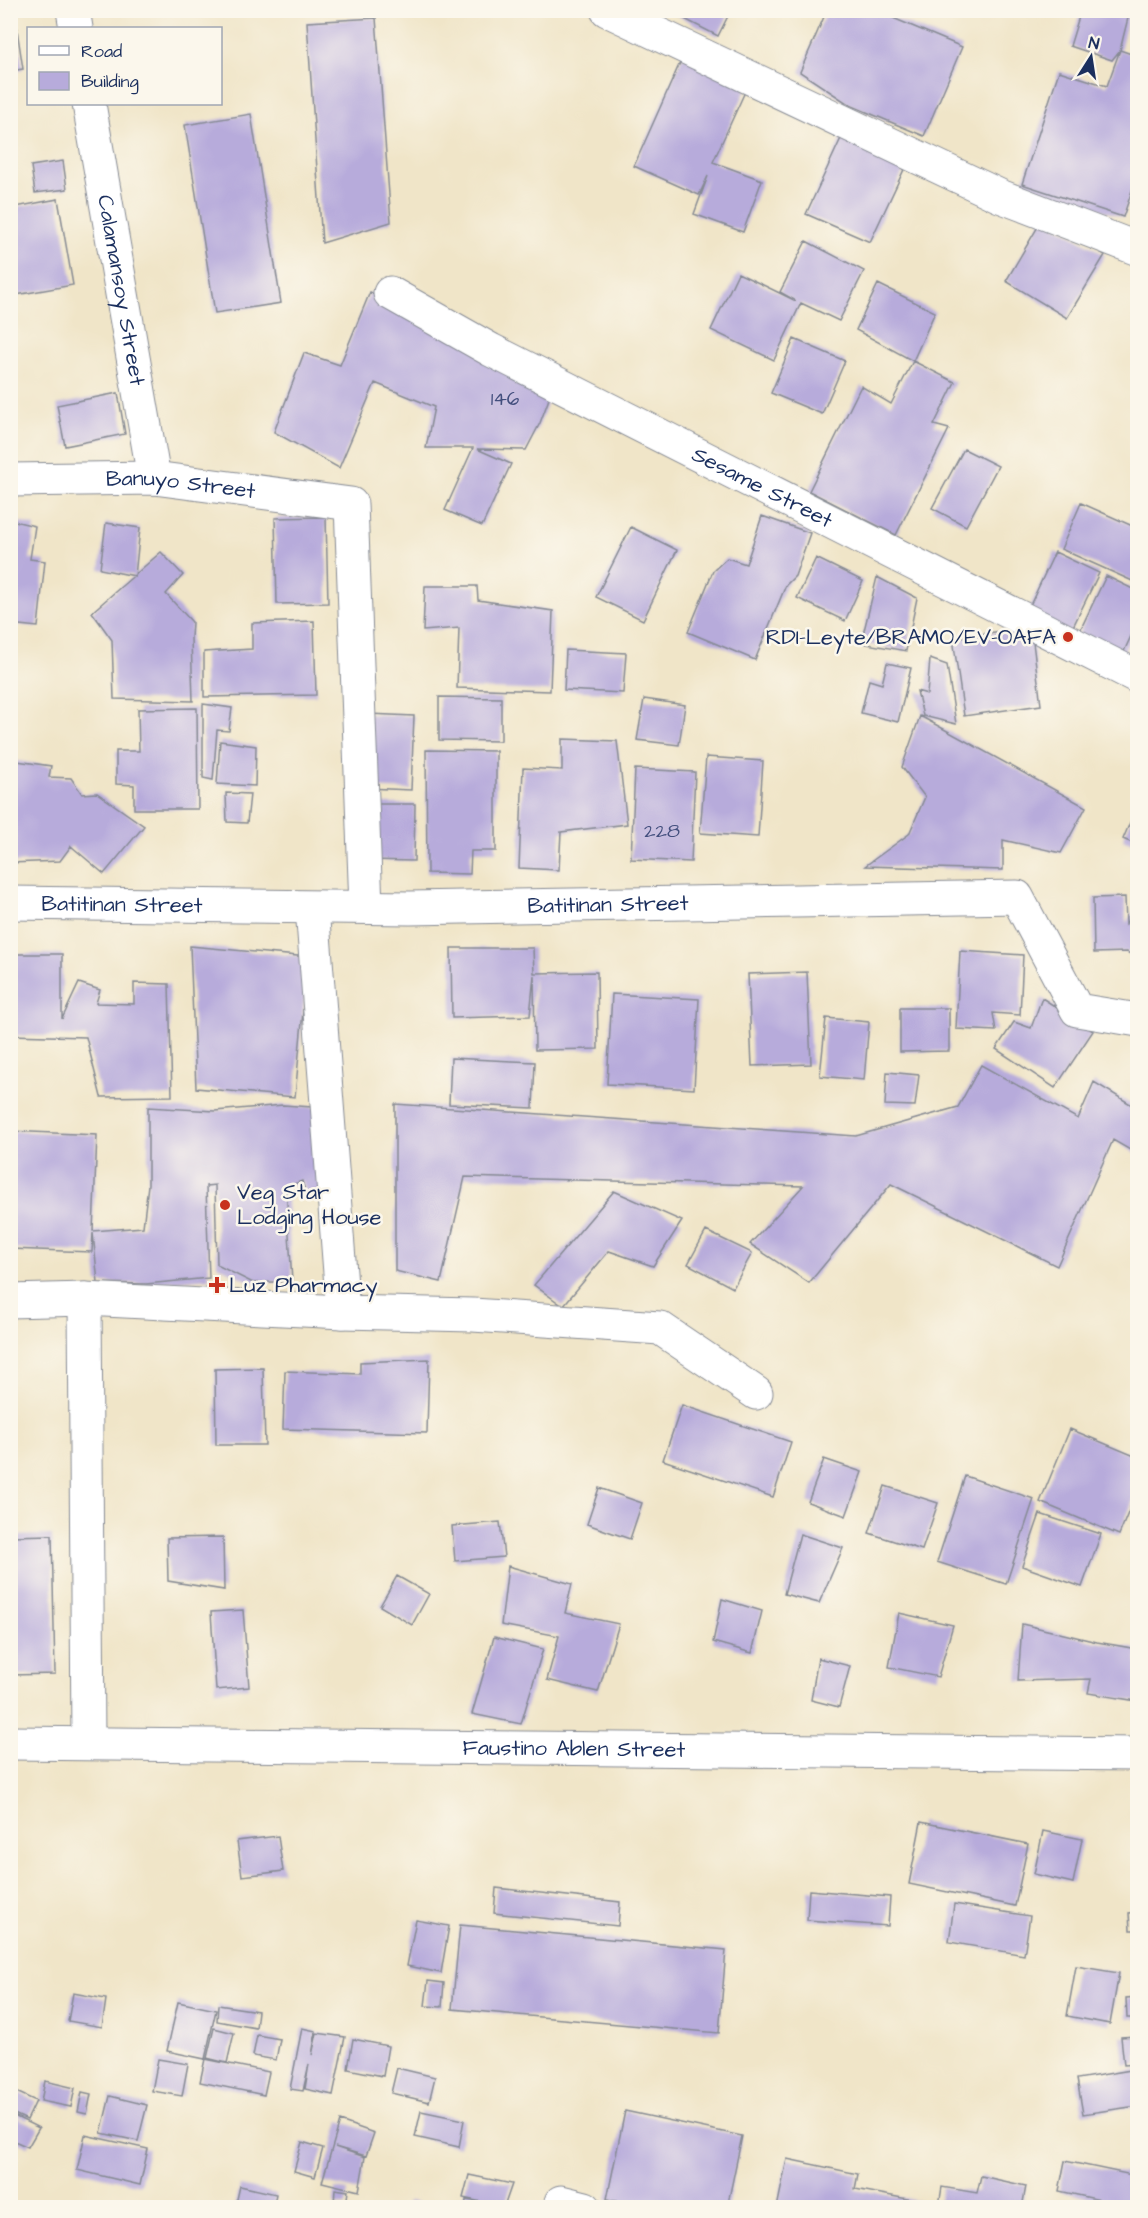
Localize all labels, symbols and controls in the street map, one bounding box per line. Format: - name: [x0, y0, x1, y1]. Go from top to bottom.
- legend: [27, 27, 222, 105]
- north arrow: [1061, 27, 1121, 87]
- text: N: [1087, 32, 1101, 55]
- text: Road: [81, 39, 122, 64]
- text: Building: [81, 69, 139, 95]
- street label: Calamansoy Street: [90, 192, 153, 388]
- house number: 146: [491, 385, 520, 413]
- street label: Sesame Street: [687, 439, 838, 536]
- street label: Banuyo Street: [106, 462, 257, 507]
- place label: RDI-Leyte/BRAMO/EV-OAFA: [766, 622, 1056, 654]
- marker: RDI-Leyte/BRAMO/EV-OAFA: [1061, 630, 1075, 644]
- house number: 228: [644, 817, 680, 845]
- street label: Batitinan Street: [527, 887, 689, 921]
- street label: Batitinan Street: [41, 888, 203, 921]
- place label: Veg Star Lodging House: [237, 1177, 382, 1234]
- marker: Veg Star Lodging House: [218, 1198, 232, 1212]
- place label: Luz Pharmacy: [229, 1270, 378, 1302]
- marker: Luz Pharmacy: [210, 1278, 224, 1292]
- street label: Faustino Ablen Street: [463, 1732, 686, 1765]

